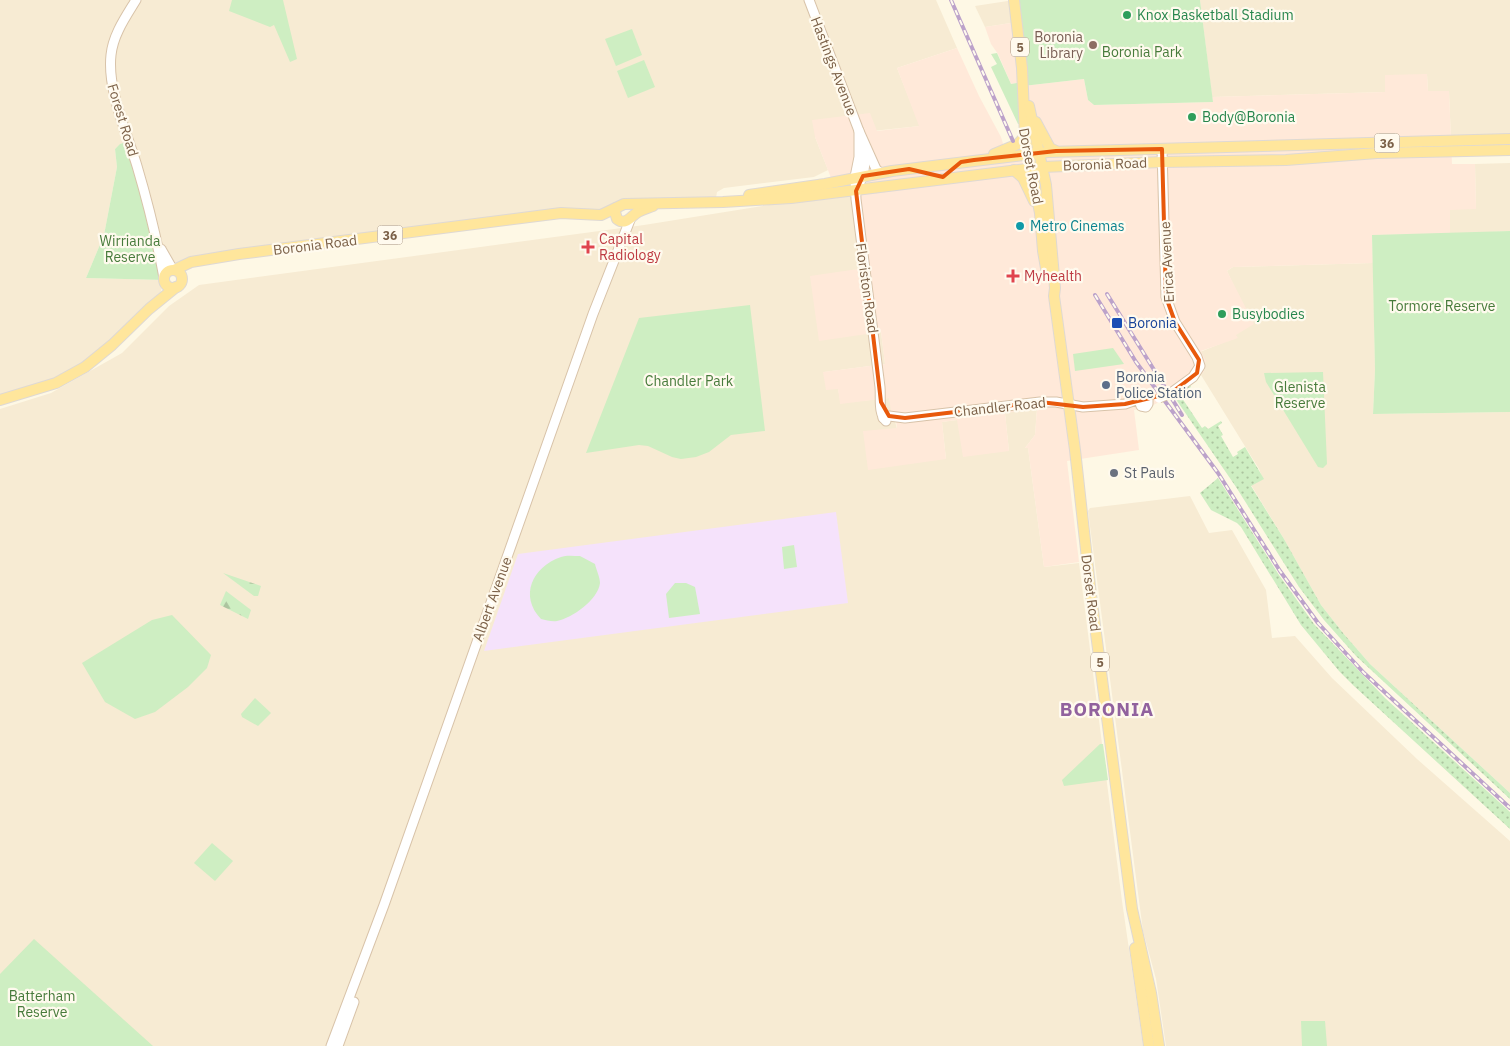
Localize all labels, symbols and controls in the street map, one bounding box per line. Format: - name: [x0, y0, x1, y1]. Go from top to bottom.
- place label: Knox Basketball Stadium: [1137, 6, 1294, 24]
- marker: Knox Basketball Stadium: [1121, 9, 1133, 21]
- street label: Hastings Avenue: [807, 14, 861, 118]
- place label: Boronia Library: [1034, 28, 1084, 62]
- road number: 5: [1011, 38, 1029, 56]
- marker: Boronia Library: [1087, 39, 1099, 51]
- park label: Boronia Park: [1102, 43, 1183, 61]
- street label: Forest Road: [103, 81, 143, 159]
- place label: Body@Boronia: [1202, 108, 1296, 126]
- marker: Body@Boronia: [1186, 111, 1198, 123]
- street label: Dorset Road: [1015, 126, 1047, 206]
- road number: 36: [1374, 134, 1400, 152]
- street label: Boronia Road: [1063, 154, 1147, 174]
- place label: Metro Cinemas: [1030, 217, 1125, 235]
- marker: Metro Cinemas: [1014, 220, 1026, 232]
- street label: Erica Avenue: [1156, 221, 1178, 303]
- road number: 36: [378, 226, 402, 244]
- place label: Capital Radiology: [599, 230, 661, 264]
- street label: Boronia Road: [272, 231, 358, 259]
- park label: Wirrianda Reserve: [100, 232, 161, 266]
- marker: Capital Radiology: [581, 240, 595, 254]
- street label: Floriston Road: [852, 242, 882, 334]
- place label: Myhealth: [1024, 267, 1082, 285]
- marker: Myhealth: [1006, 269, 1020, 283]
- park label: Tormore Reserve: [1389, 297, 1496, 315]
- place label: Busybodies: [1232, 305, 1305, 323]
- marker: Busybodies: [1216, 308, 1228, 320]
- place label: Boronia: [1128, 314, 1177, 332]
- marker: Boronia: [1110, 316, 1124, 330]
- place label: Boronia Police Station: [1116, 368, 1202, 402]
- park label: Chandler Park: [645, 372, 734, 390]
- park label: Glenista Reserve: [1274, 378, 1326, 412]
- marker: Boronia Police Station: [1100, 379, 1112, 391]
- street label: Chandler Road: [953, 393, 1047, 421]
- place label: St Pauls: [1124, 464, 1175, 482]
- marker: St Pauls: [1108, 467, 1120, 479]
- street label: Albert Avenue: [468, 554, 516, 644]
- street label: Dorset Road: [1077, 554, 1105, 632]
- road number: 5: [1091, 652, 1109, 672]
- district label: BORONIA: [1060, 697, 1154, 721]
- park label: Batterham Reserve: [9, 987, 75, 1021]

